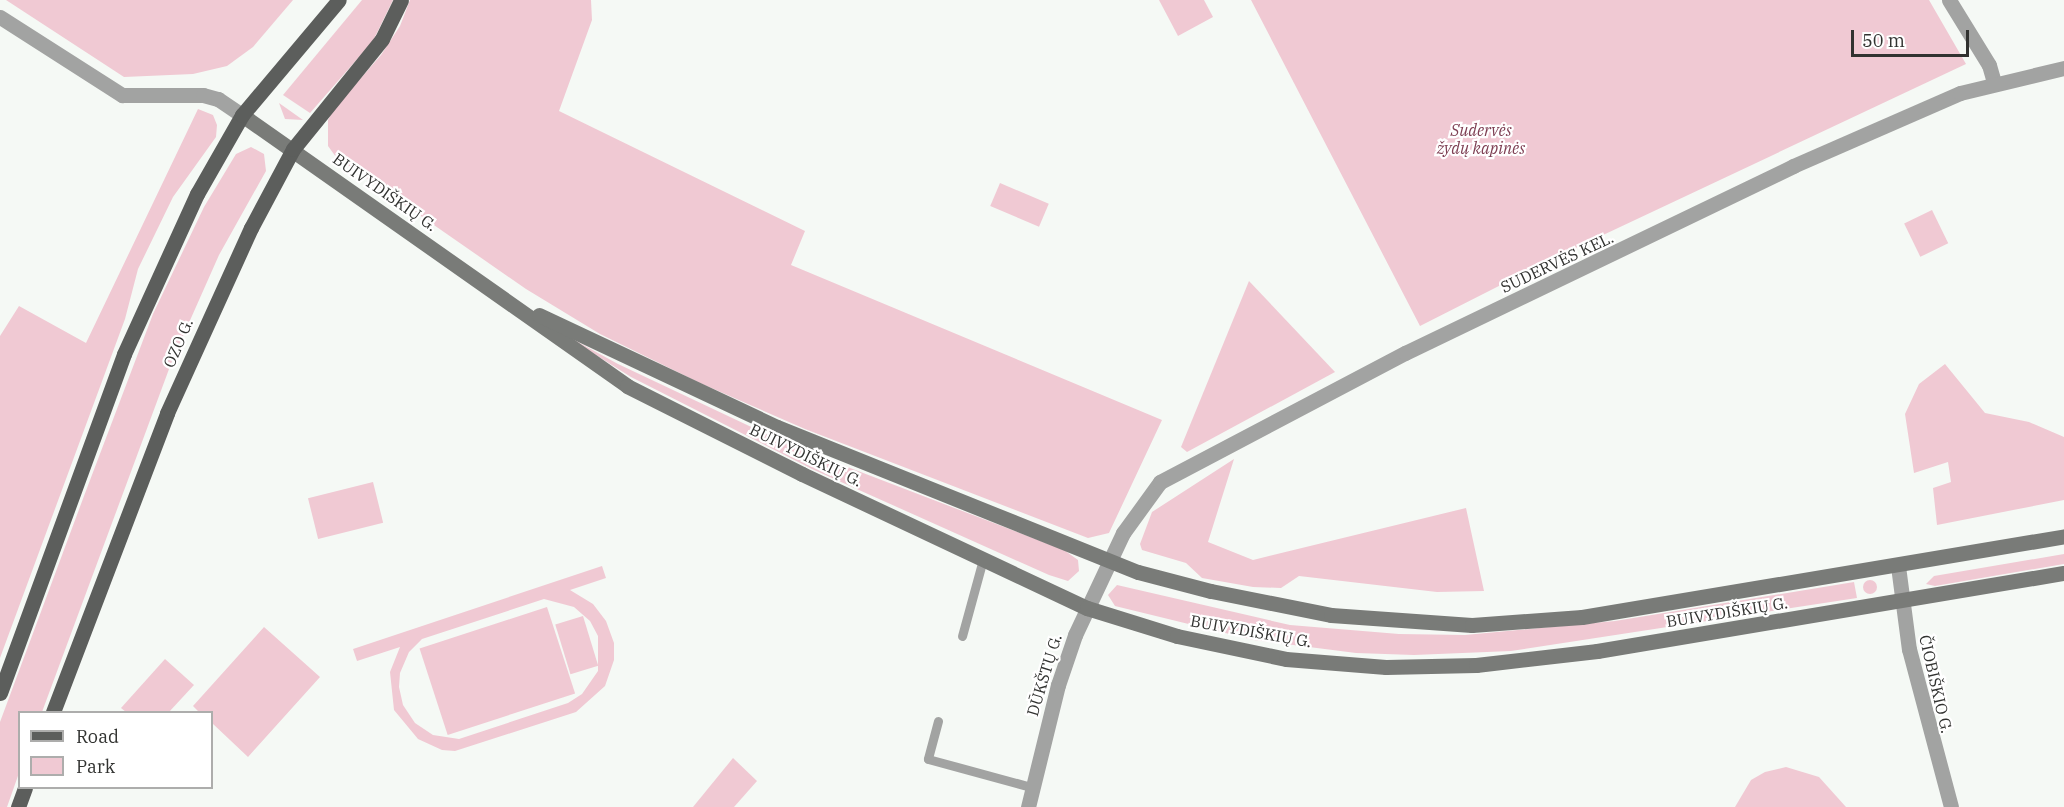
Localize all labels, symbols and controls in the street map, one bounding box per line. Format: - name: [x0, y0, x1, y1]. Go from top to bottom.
- scale bar: [1854, 18, 1972, 56]
- text: 50 m: [1862, 29, 1905, 52]
- park label: Sudervės žydų kapinės: [1437, 120, 1525, 158]
- street label: BUIVYDIŠKIŲ G.: [329, 149, 441, 235]
- street label: SUDERVĖS KEL.: [1497, 227, 1617, 297]
- street label: OZO G.: [159, 315, 197, 371]
- street label: BUIVYDIŠKIŲ G.: [747, 419, 865, 491]
- street label: BUIVYDIŠKIŲ G.: [1665, 593, 1789, 631]
- street label: BUIVYDIŠKIŲ G.: [1189, 611, 1313, 651]
- street label: DŪKŠTŲ G.: [1022, 632, 1066, 718]
- street label: ČIOBIŠKIO G.: [1915, 633, 1957, 735]
- legend: [18, 711, 213, 789]
- text: Road: [76, 725, 119, 748]
- text: Park: [76, 755, 115, 778]

